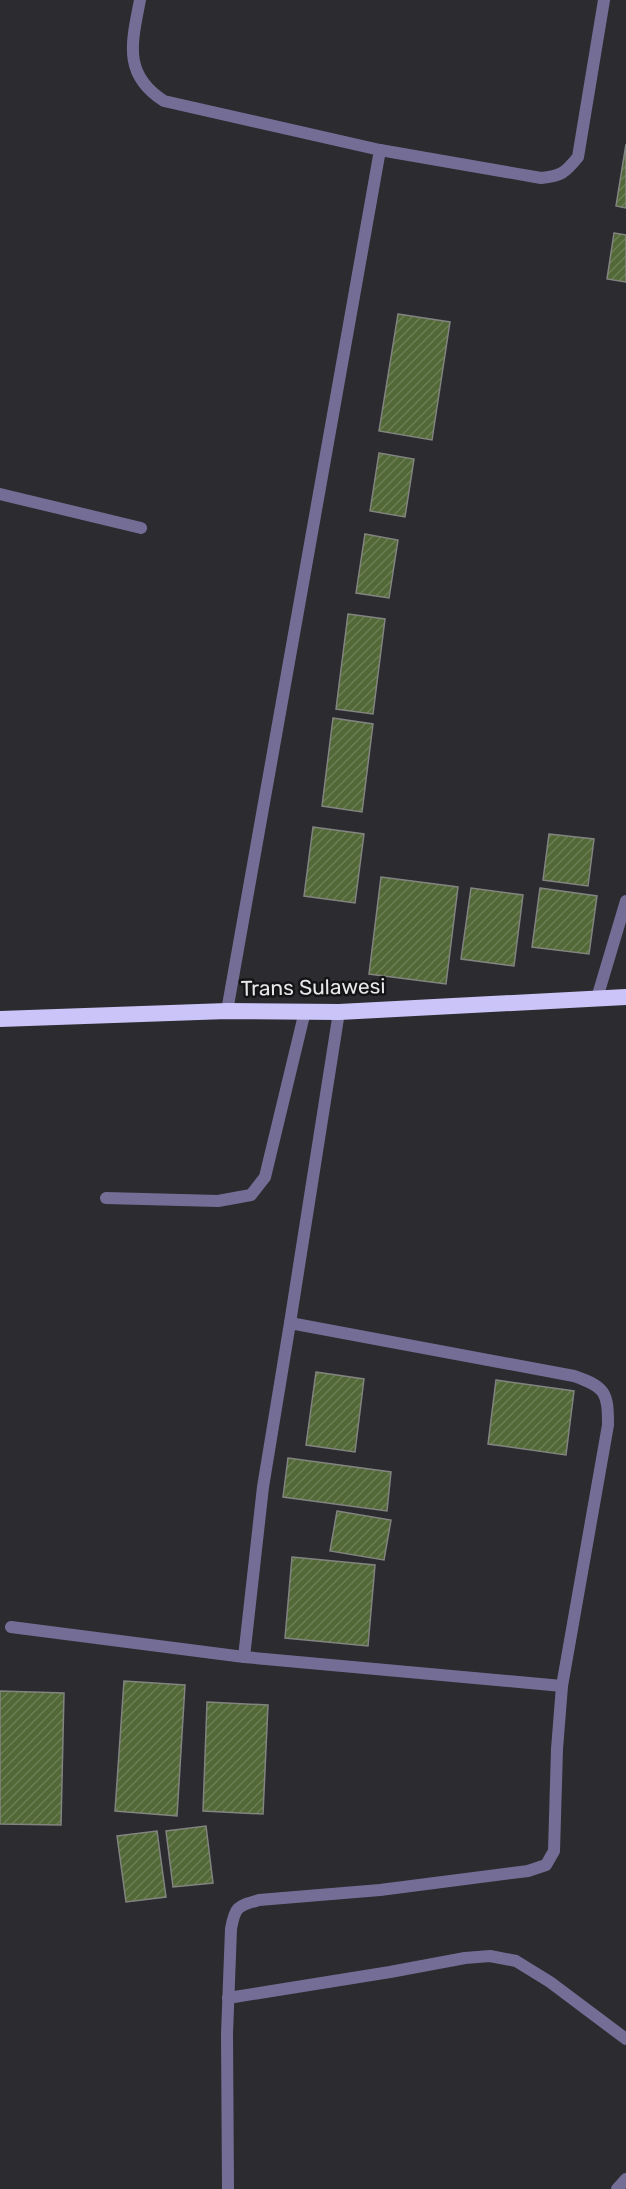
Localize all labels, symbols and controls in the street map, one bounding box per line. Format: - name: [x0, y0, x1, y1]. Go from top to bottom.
- street label: Trans Sulawesi: [240, 973, 386, 1001]

